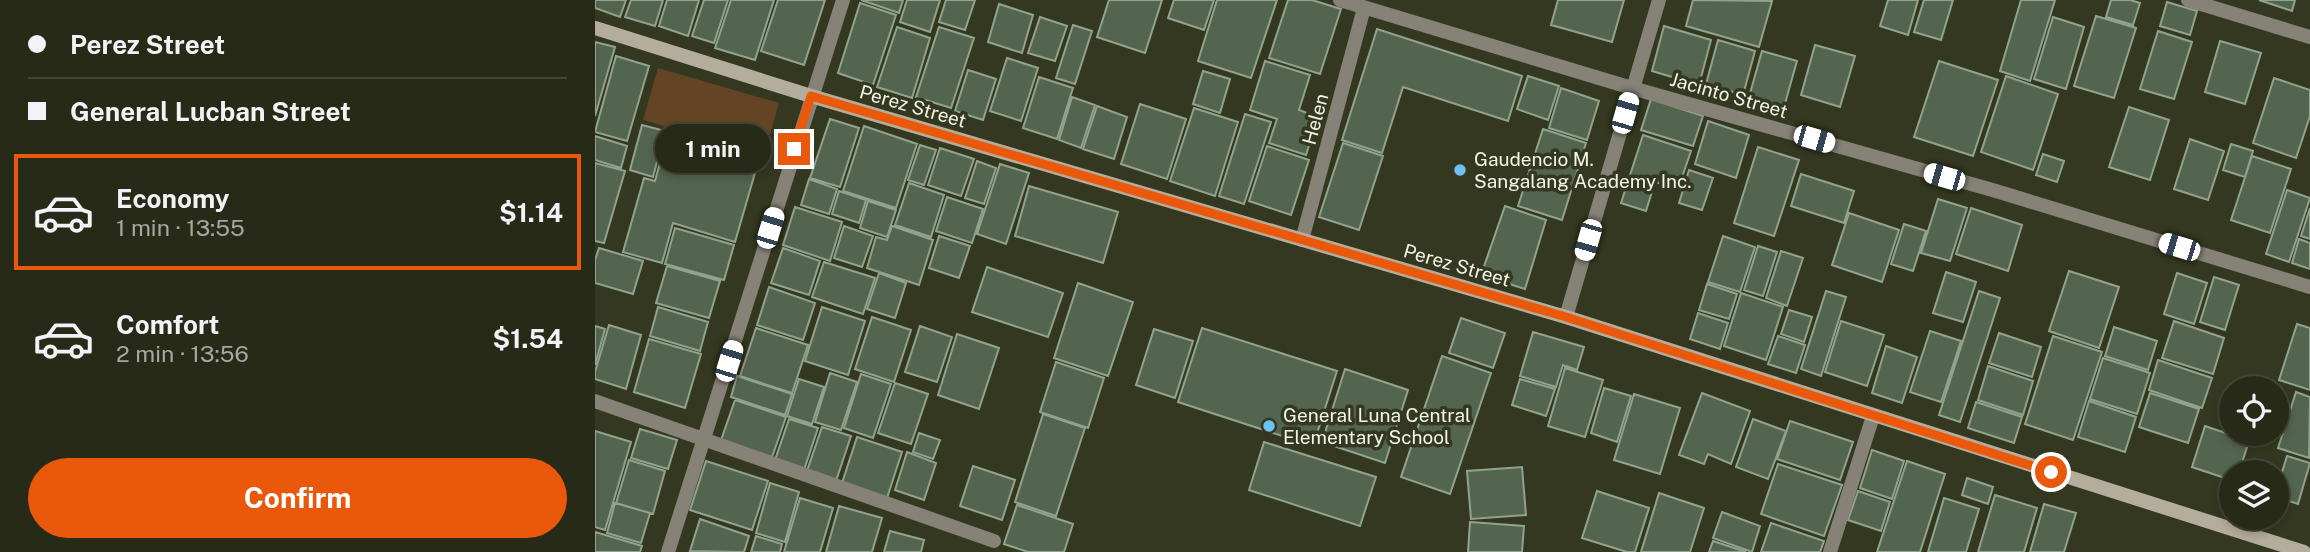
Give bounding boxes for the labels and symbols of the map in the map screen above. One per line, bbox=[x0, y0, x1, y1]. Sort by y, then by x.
street label: Jacinto Street bbox=[1668, 68, 1790, 122]
street label: Perez Street bbox=[857, 80, 969, 132]
car bbox=[1610, 90, 1641, 136]
street label: Helen bbox=[1298, 91, 1332, 147]
car bbox=[1791, 123, 1838, 155]
callout: 1 min bbox=[654, 124, 769, 174]
route end bbox=[778, 133, 810, 165]
place label: Gaudencio M. Sangalang Academy Inc. bbox=[1474, 148, 1692, 192]
car bbox=[1921, 161, 1968, 193]
marker: Gaudencio M. Sangalang Academy Inc. bbox=[1452, 162, 1468, 178]
car bbox=[754, 205, 787, 251]
car bbox=[1573, 217, 1604, 263]
car bbox=[2156, 231, 2203, 263]
street label: Perez Street bbox=[1401, 239, 1513, 291]
car bbox=[713, 338, 746, 384]
place label: General Luna Central Elementary School bbox=[1283, 404, 1471, 448]
marker: General Luna Central Elementary School bbox=[1261, 418, 1277, 434]
route start bbox=[2035, 456, 2067, 488]

